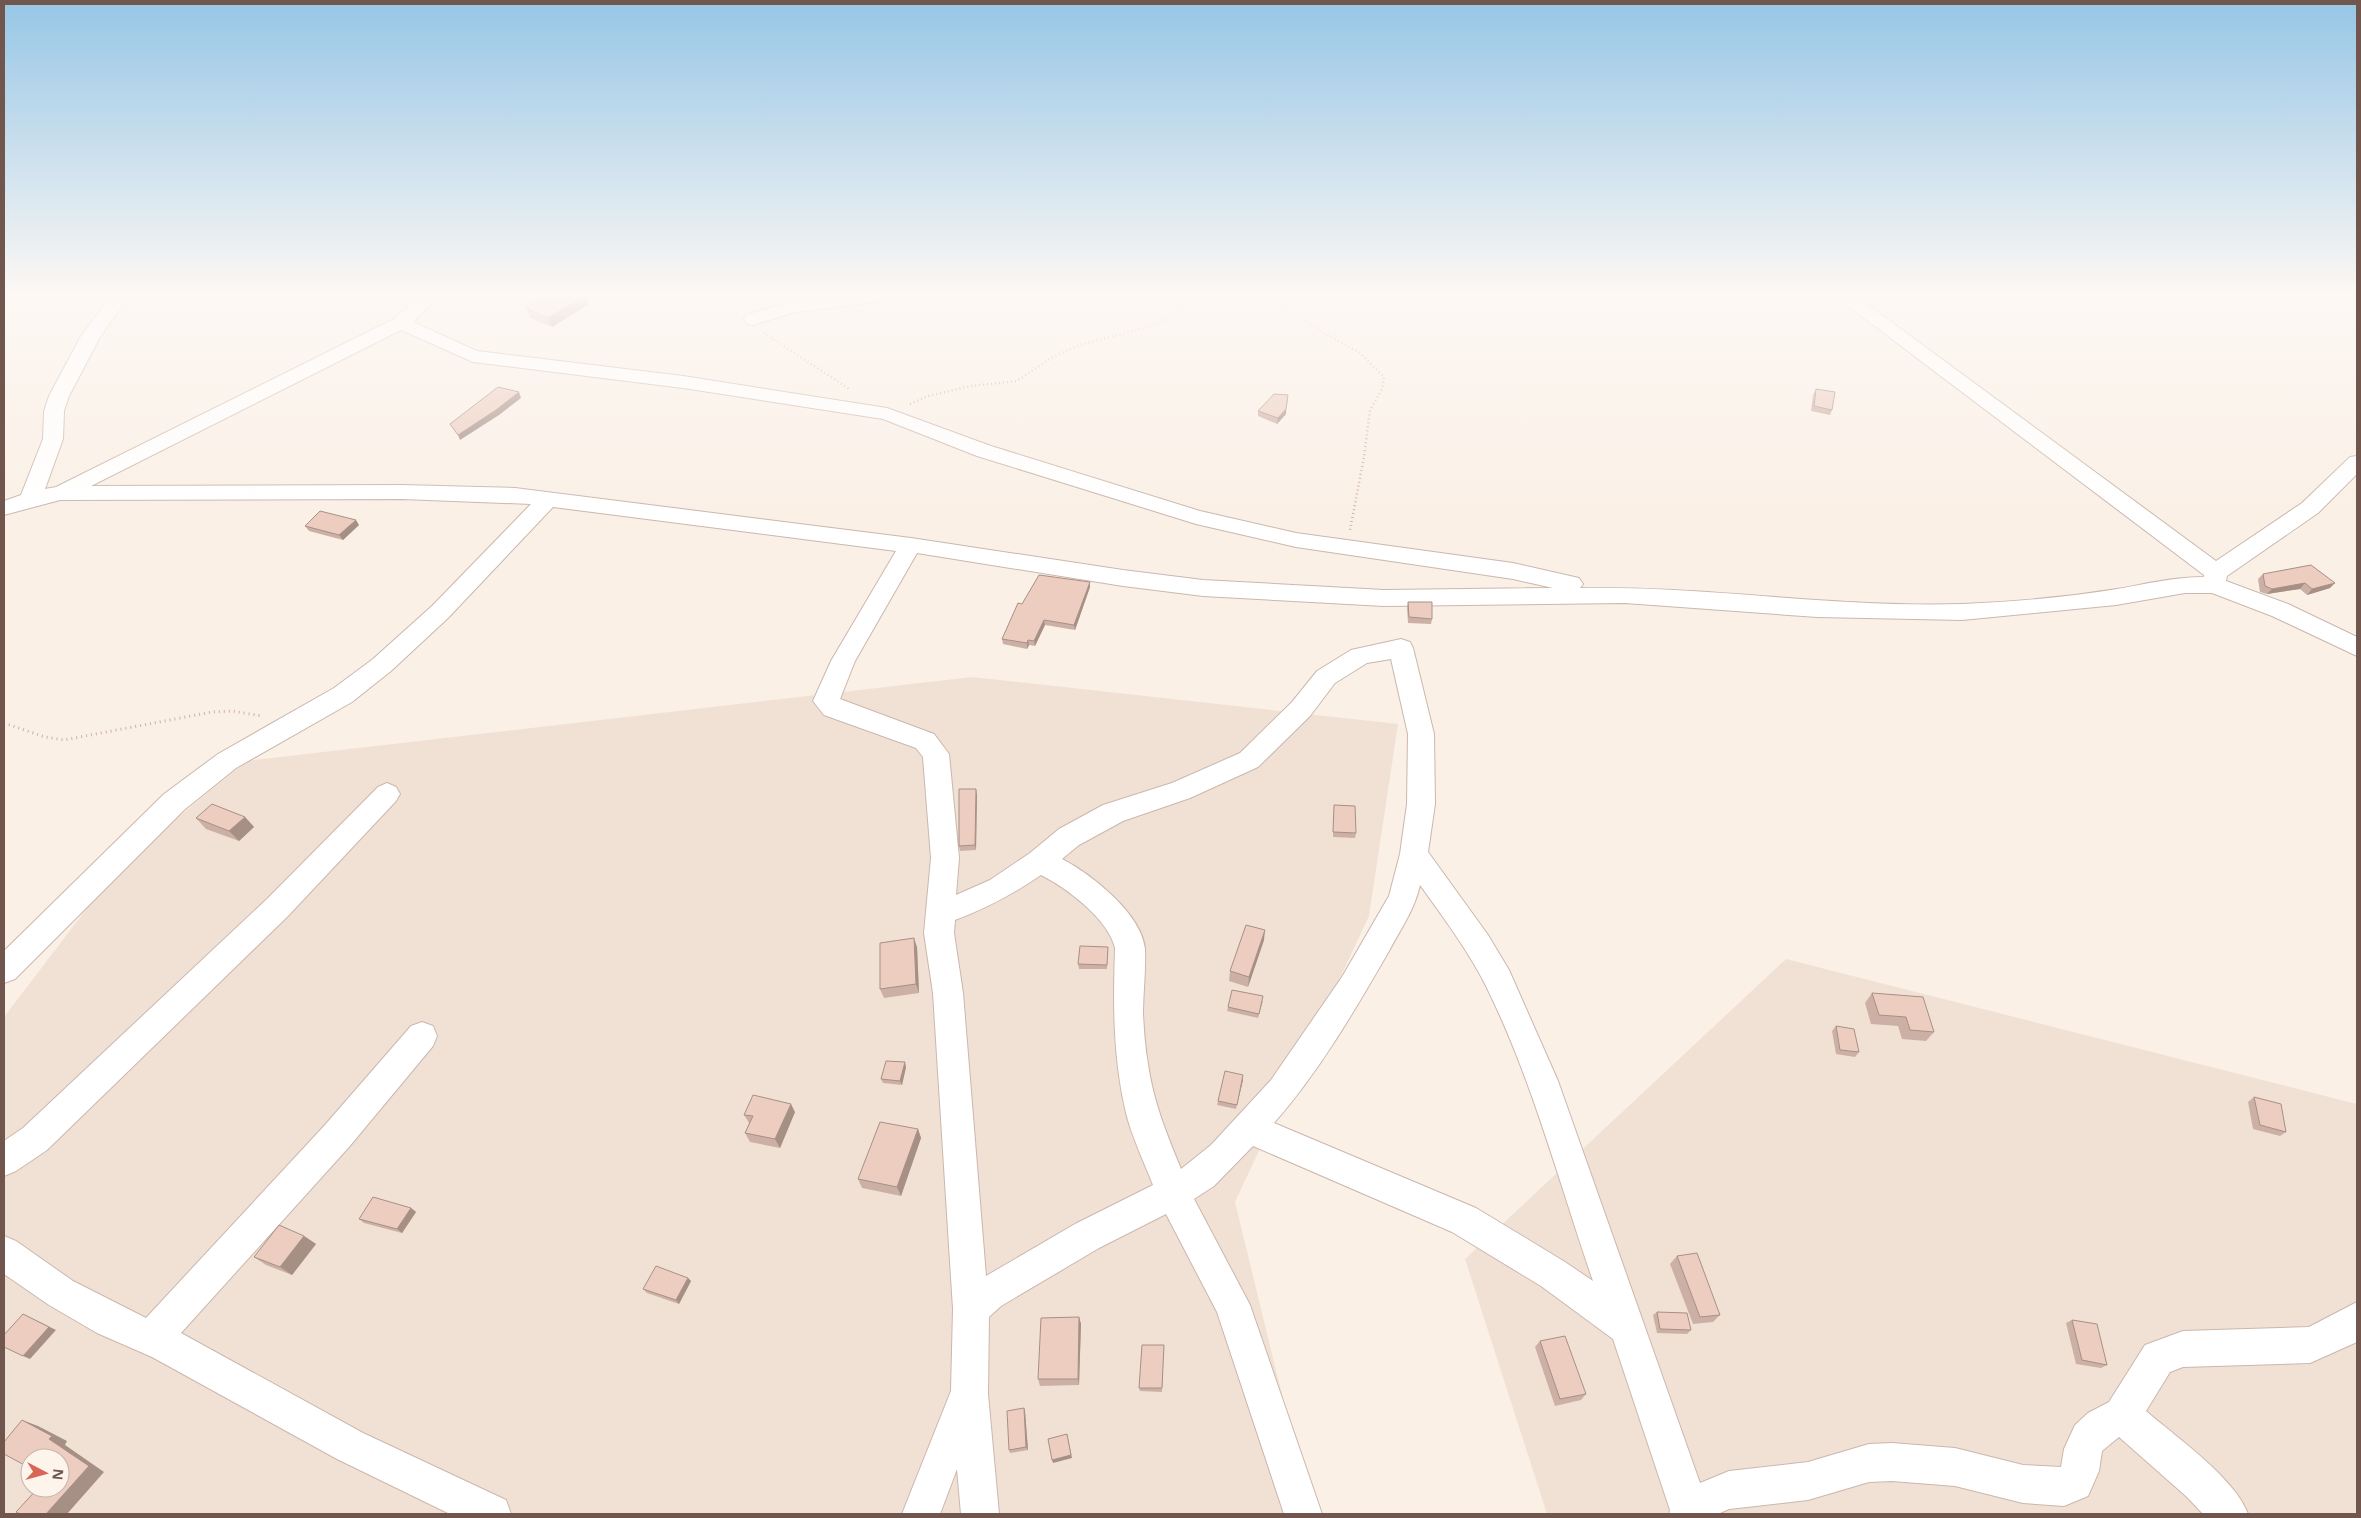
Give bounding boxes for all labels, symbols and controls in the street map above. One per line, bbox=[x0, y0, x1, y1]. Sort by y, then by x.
north arrow bbox=[20, 1448, 70, 1498]
text: N bbox=[48, 1468, 68, 1481]

